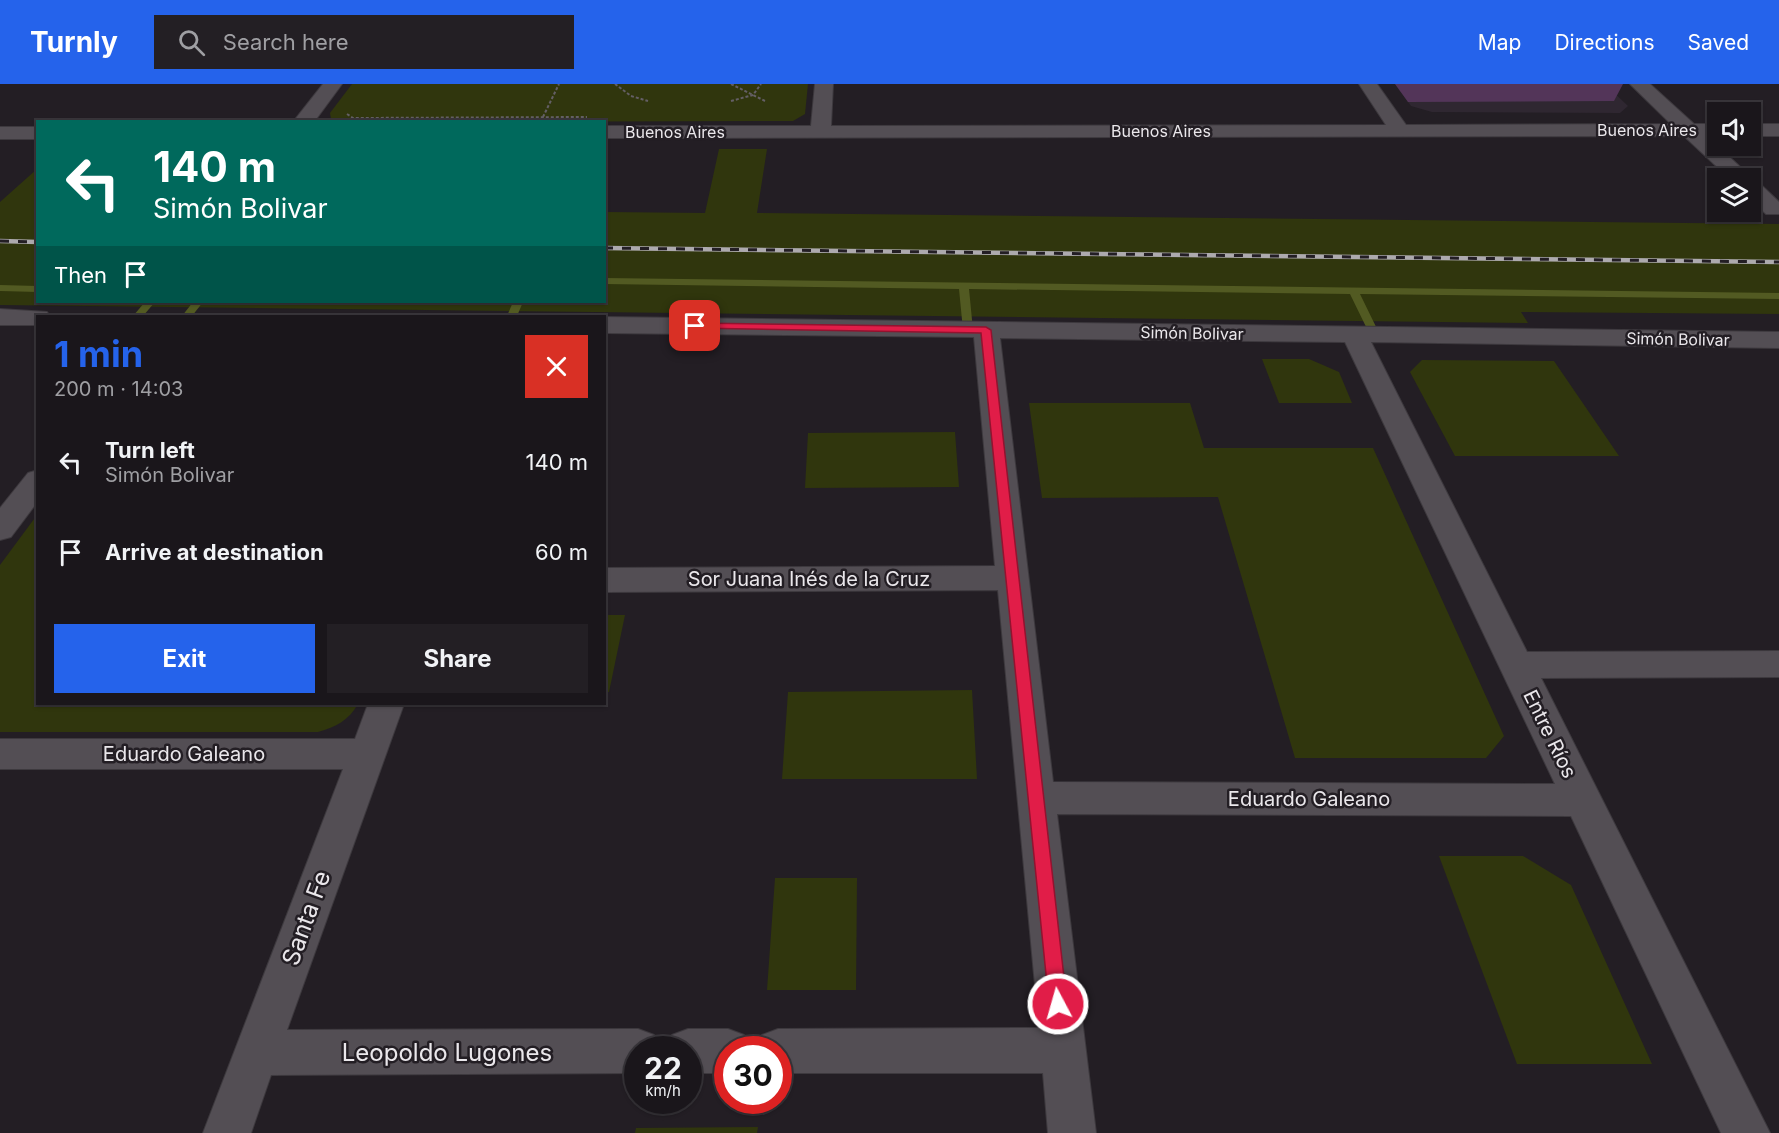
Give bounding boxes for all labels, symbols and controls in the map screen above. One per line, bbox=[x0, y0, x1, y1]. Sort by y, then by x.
search box bbox=[154, 15, 574, 69]
text: Turnly bbox=[30, 25, 118, 59]
icon: search bbox=[175, 26, 208, 59]
text: Search here bbox=[223, 29, 349, 55]
text: Map bbox=[1478, 30, 1521, 55]
text: Directions bbox=[1554, 30, 1655, 55]
text: Saved bbox=[1688, 30, 1749, 55]
map controls bbox=[1707, 102, 1761, 222]
button: sound bbox=[1707, 102, 1761, 156]
street label: Buenos Aires bbox=[1597, 120, 1697, 140]
street label: Buenos Aires bbox=[1111, 121, 1211, 141]
street label: Buenos Aires bbox=[625, 122, 725, 142]
text: 140 m bbox=[153, 141, 276, 192]
icon: left bbox=[54, 144, 132, 222]
button: layers bbox=[1707, 168, 1761, 222]
text: Simón Bolivar bbox=[153, 192, 328, 225]
icon: arrive bbox=[119, 258, 152, 291]
text: Then bbox=[54, 262, 107, 288]
pin bbox=[669, 300, 720, 351]
icon: arrive bbox=[678, 309, 711, 342]
street label: Simón Bolivar bbox=[1140, 322, 1244, 344]
street label: Simón Bolivar bbox=[1626, 328, 1730, 350]
text: 1 min bbox=[54, 332, 143, 376]
button: close bbox=[525, 335, 588, 398]
text: 200 m · 14:03 bbox=[54, 377, 183, 401]
text: Turn left bbox=[105, 437, 195, 463]
icon: left bbox=[54, 446, 87, 479]
text: 140 m bbox=[526, 449, 588, 475]
text: Simón Bolivar bbox=[105, 463, 234, 487]
icon: arrive bbox=[54, 536, 87, 569]
text: Arrive at destination bbox=[105, 539, 324, 565]
text: 60 m bbox=[535, 539, 588, 565]
street label: Sor Juana Inés de la Cruz bbox=[688, 567, 930, 591]
button: Exit bbox=[54, 624, 315, 693]
button: Share bbox=[327, 624, 588, 693]
street label: Entre Ríos bbox=[1518, 686, 1582, 782]
street label: Eduardo Galeano bbox=[103, 742, 265, 766]
street label: Eduardo Galeano bbox=[1228, 787, 1390, 811]
street label: Santa Fe bbox=[276, 867, 336, 969]
position arrow bbox=[1026, 972, 1090, 1036]
speed limit sign: 30 bbox=[714, 1036, 792, 1114]
street label: Leopoldo Lugones bbox=[342, 1038, 552, 1067]
text: 22 bbox=[644, 1050, 682, 1086]
text: km/h bbox=[645, 1081, 681, 1100]

